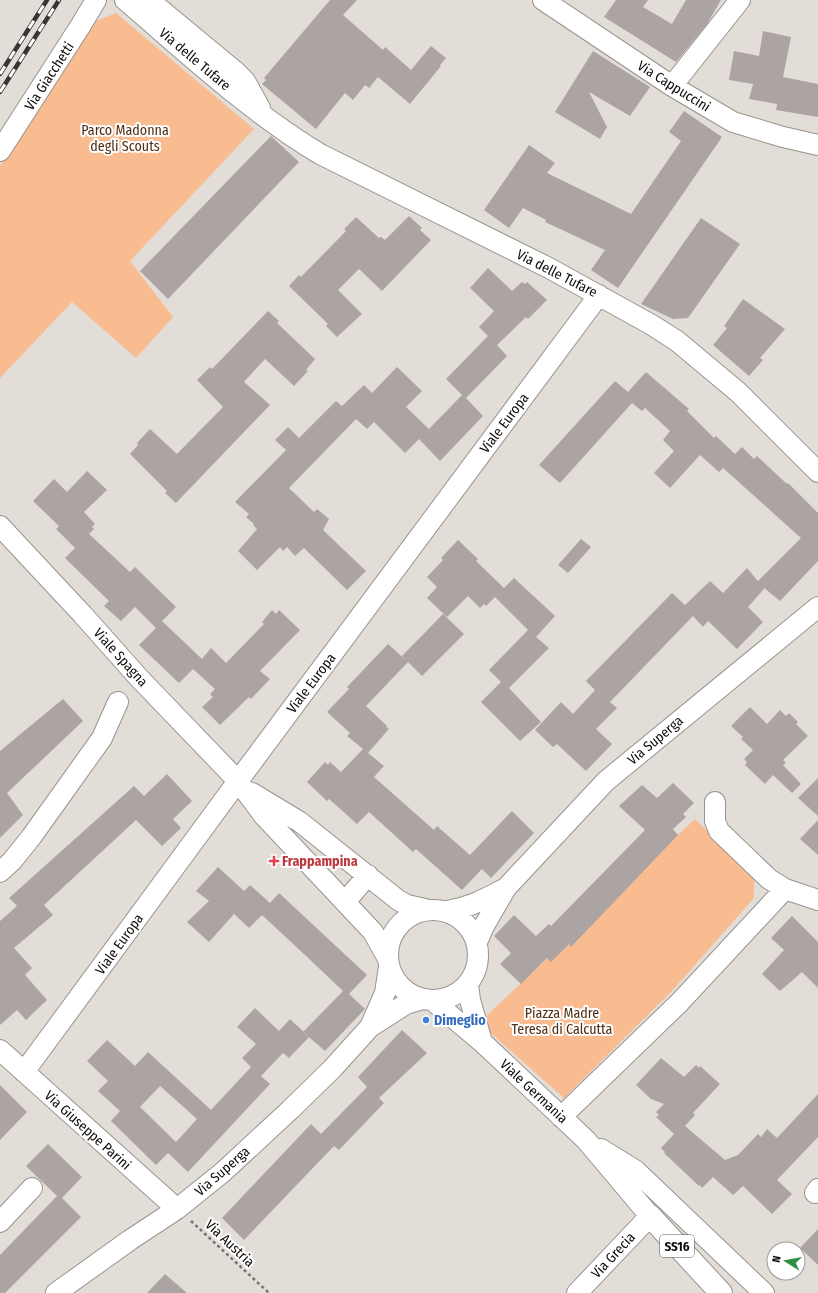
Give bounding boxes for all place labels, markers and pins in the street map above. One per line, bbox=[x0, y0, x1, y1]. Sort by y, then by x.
place label: Frappampina bbox=[282, 853, 358, 870]
marker: Frappampina bbox=[269, 856, 279, 866]
place label: Dimeglio bbox=[434, 1012, 486, 1029]
marker: Dimeglio bbox=[421, 1015, 431, 1025]

